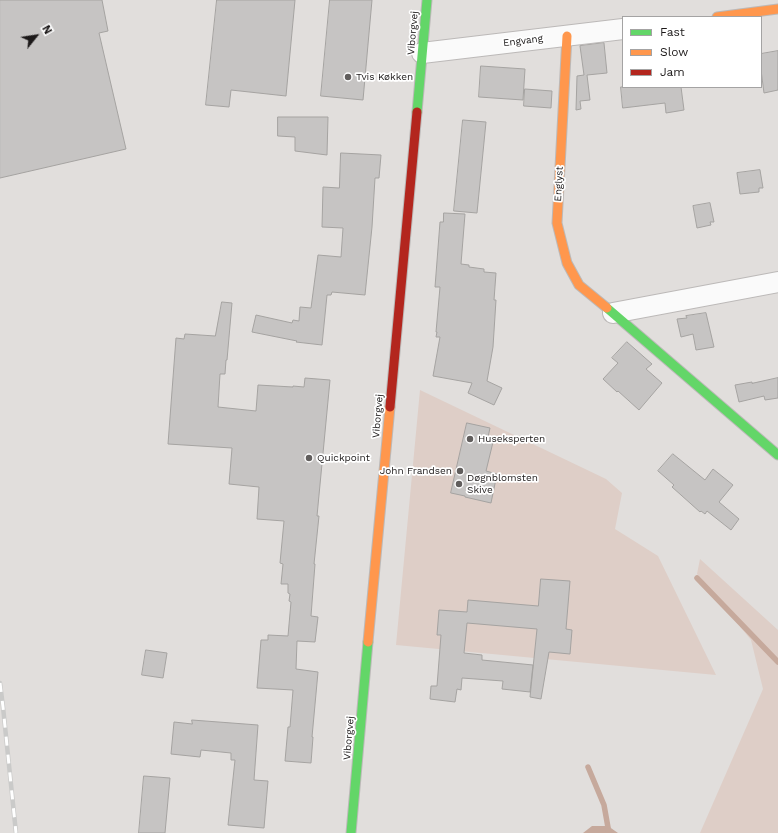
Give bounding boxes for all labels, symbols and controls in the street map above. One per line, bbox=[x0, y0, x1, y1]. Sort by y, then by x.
street label: Viborgvej bbox=[405, 10, 421, 56]
north arrow bbox=[16, 16, 56, 56]
legend bbox=[622, 16, 762, 88]
text: N bbox=[39, 23, 54, 37]
text: Fast bbox=[660, 25, 685, 39]
street label: Engvang bbox=[502, 33, 544, 49]
text: Slow bbox=[660, 45, 688, 59]
text: Jam bbox=[660, 65, 685, 79]
place label: Tvis Køkken bbox=[356, 71, 413, 83]
marker: Tvis Køkken bbox=[343, 72, 353, 82]
street label: Englyst bbox=[552, 166, 566, 202]
street label: Viborgvej bbox=[370, 393, 386, 439]
place label: Huseksperten bbox=[478, 433, 545, 445]
marker: Huseksperten bbox=[465, 434, 475, 444]
place label: Quickpoint bbox=[317, 452, 370, 464]
marker: Quickpoint bbox=[304, 453, 314, 463]
place label: John Frandsen bbox=[380, 465, 452, 477]
marker: John Frandsen bbox=[455, 466, 465, 476]
place label: Døgnblomsten Skive bbox=[467, 472, 538, 496]
marker: Døgnblomsten Skive bbox=[454, 479, 464, 489]
street label: Viborgvej bbox=[341, 715, 357, 761]

